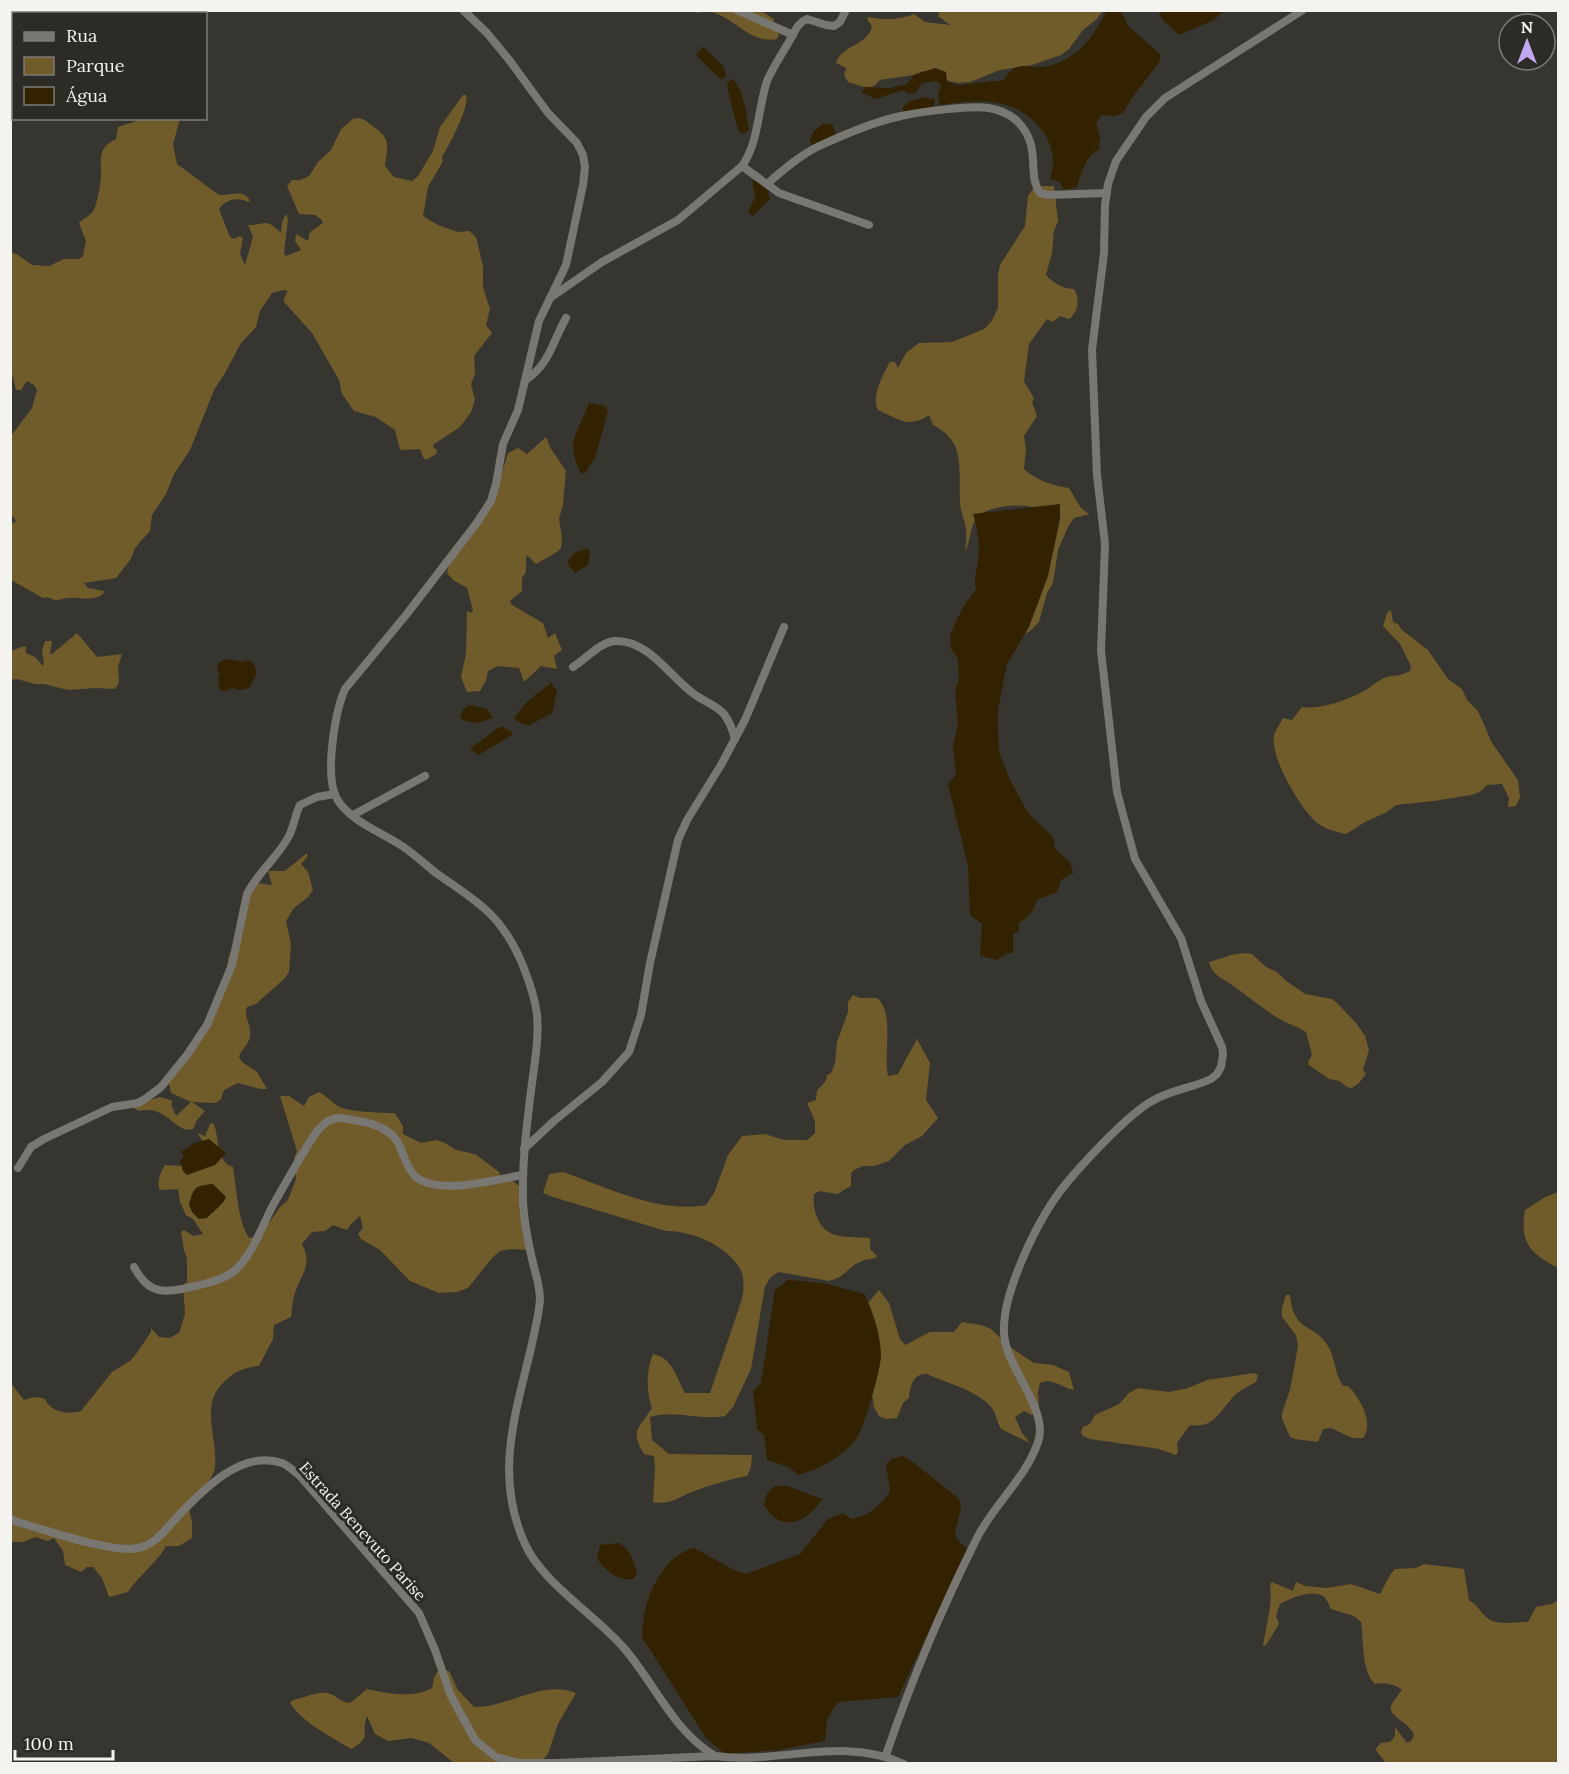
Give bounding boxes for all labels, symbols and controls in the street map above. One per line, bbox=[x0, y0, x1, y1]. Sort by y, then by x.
legend bbox=[12, 12, 207, 120]
north arrow bbox=[1497, 12, 1557, 72]
text: N bbox=[1521, 17, 1533, 37]
text: Rua bbox=[66, 24, 97, 47]
text: Parque bbox=[66, 54, 125, 77]
text: Água bbox=[65, 84, 107, 107]
street label: Estrada Benevuto Parise bbox=[295, 1457, 431, 1605]
scale bar bbox=[15, 1723, 112, 1761]
text: 100 m bbox=[24, 1732, 74, 1755]

